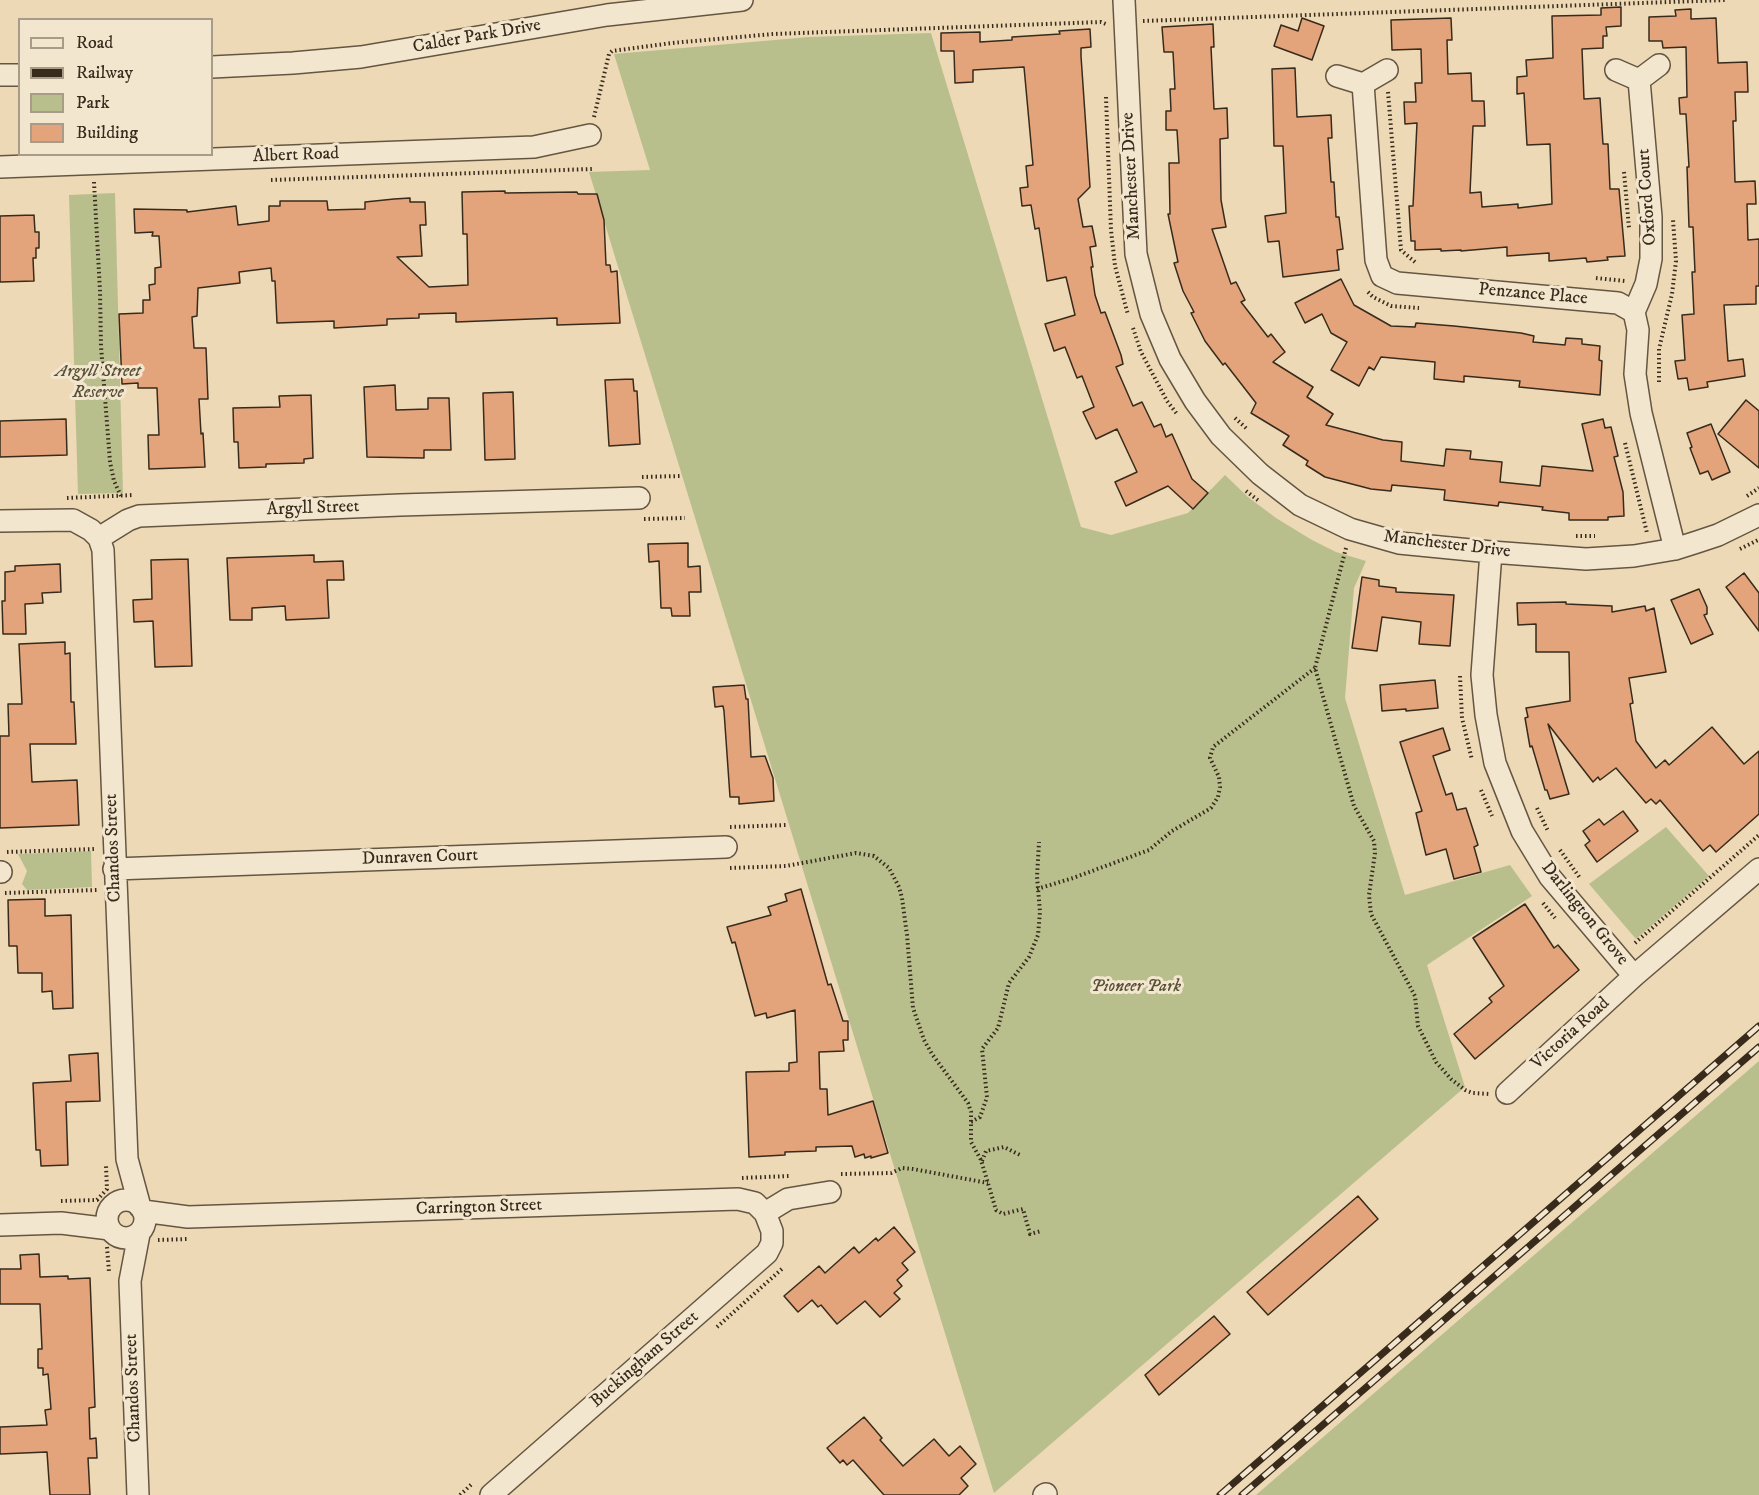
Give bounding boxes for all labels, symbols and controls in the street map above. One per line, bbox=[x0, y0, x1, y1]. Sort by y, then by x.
street label: Calder Park Drive bbox=[411, 15, 543, 59]
legend bbox=[18, 18, 213, 156]
text: Road bbox=[76, 32, 113, 54]
text: Railway bbox=[76, 62, 133, 84]
text: Park bbox=[76, 92, 110, 114]
street label: Manchester Drive bbox=[1118, 112, 1146, 240]
text: Building bbox=[76, 122, 138, 144]
street label: Albert Road bbox=[252, 144, 340, 168]
street label: Oxford Court bbox=[1634, 148, 1662, 246]
street label: Penzance Place bbox=[1477, 279, 1589, 311]
park label: Argyll Street Reserve bbox=[55, 361, 141, 404]
street label: Argyll Street bbox=[266, 497, 360, 521]
street label: Manchester Drive bbox=[1382, 526, 1512, 564]
street label: Chandos Street bbox=[101, 793, 127, 903]
street label: Dunraven Court bbox=[362, 845, 478, 871]
street label: Darlington Grove bbox=[1536, 858, 1632, 970]
park label: Pioneer Park bbox=[1091, 976, 1181, 998]
street label: Victoria Road bbox=[1527, 993, 1615, 1075]
street label: Carrington Street bbox=[416, 1195, 542, 1221]
street label: Buckingham Street bbox=[586, 1307, 704, 1413]
street label: Chandos Street bbox=[121, 1333, 147, 1443]

